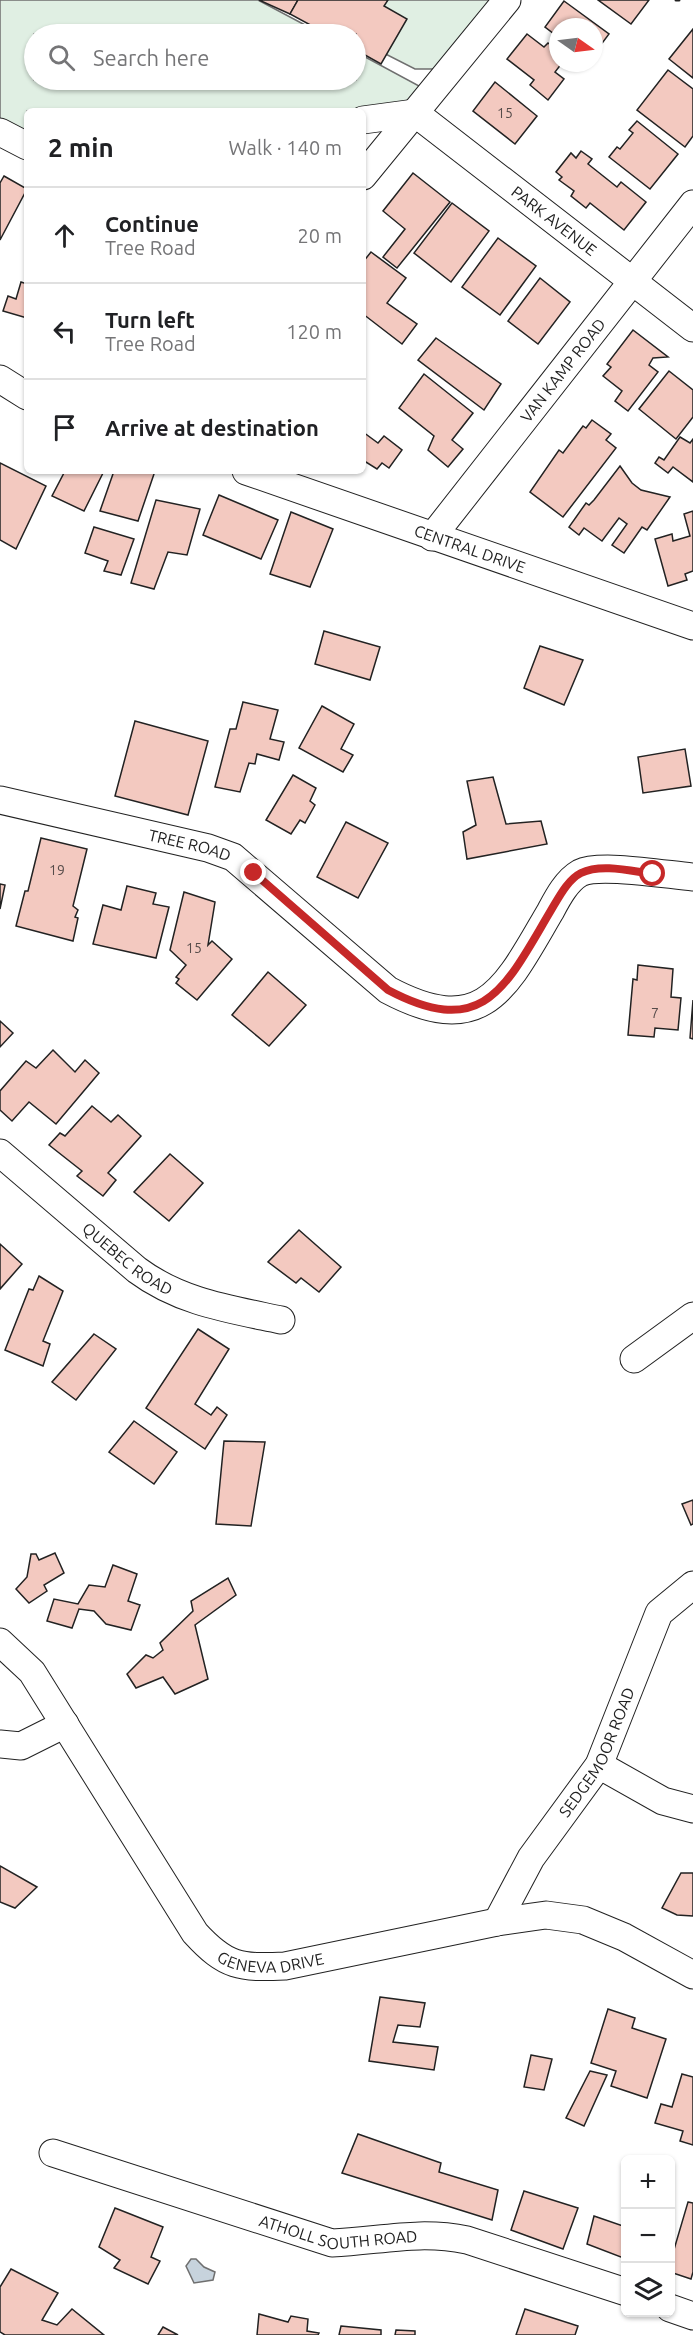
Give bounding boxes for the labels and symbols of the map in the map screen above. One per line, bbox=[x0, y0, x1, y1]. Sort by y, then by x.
north arrow bbox=[549, 18, 603, 72]
house number: 15 bbox=[497, 105, 513, 121]
street label: PARK AVENUE bbox=[508, 182, 600, 259]
street label: VAN KAMP ROAD bbox=[517, 315, 609, 426]
street label: CENTRAL DRIVE bbox=[412, 521, 528, 576]
street label: TREE ROAD bbox=[147, 826, 233, 865]
route end bbox=[240, 859, 266, 885]
route start bbox=[639, 860, 665, 886]
house number: 19 bbox=[49, 862, 65, 878]
house number: 15 bbox=[186, 940, 202, 956]
house number: 7 bbox=[651, 1005, 659, 1021]
street label: QUEBEC ROAD bbox=[79, 1219, 176, 1299]
street label: SEDGEMOOR ROAD bbox=[555, 1685, 638, 1820]
street label: GENEVA DRIVE bbox=[214, 1947, 326, 1976]
street label: ATHOLL SOUTH ROAD bbox=[257, 2211, 418, 2252]

